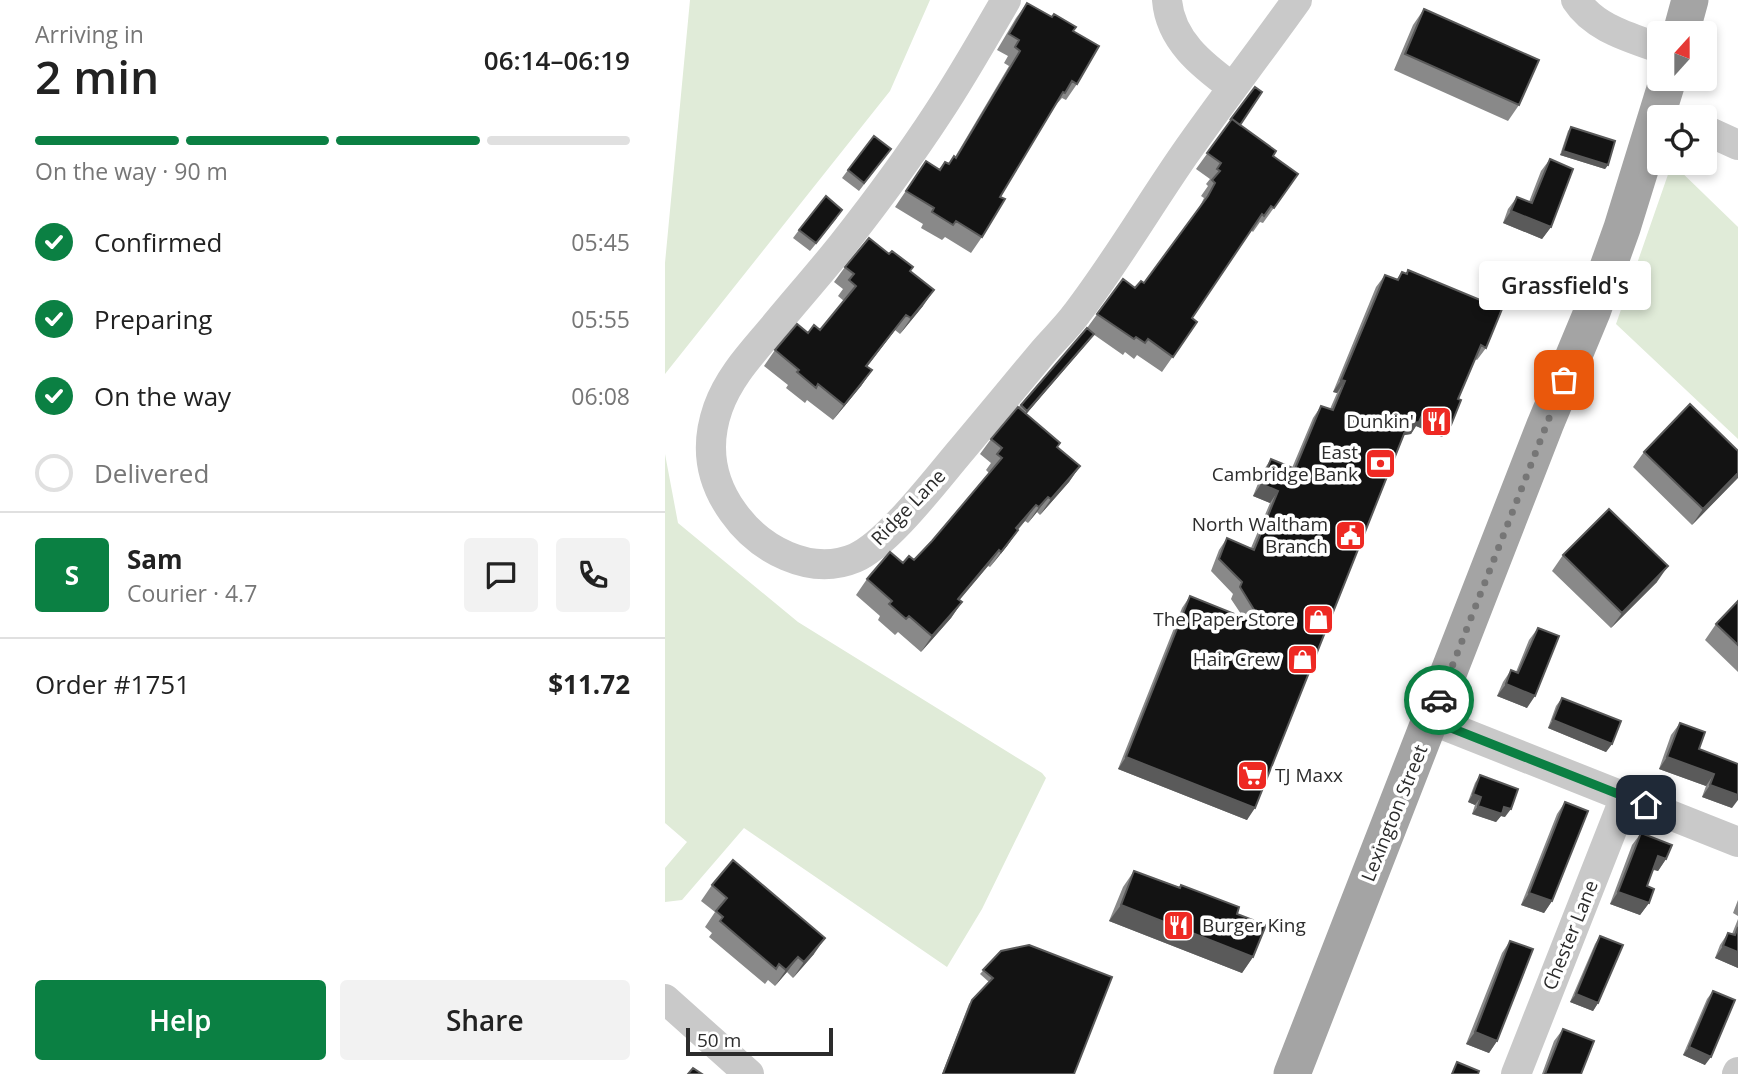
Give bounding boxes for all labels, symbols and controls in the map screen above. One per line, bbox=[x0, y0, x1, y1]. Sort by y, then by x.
text: Arriving in bbox=[35, 18, 144, 50]
north arrow bbox=[1647, 21, 1717, 91]
map controls bbox=[1647, 21, 1717, 175]
text: 06:14–06:19 bbox=[484, 42, 630, 78]
text: 2 min bbox=[35, 45, 159, 107]
button: locate bbox=[1647, 105, 1717, 175]
text: On the way · 90 m bbox=[35, 155, 228, 187]
icon: check bbox=[35, 223, 73, 261]
text: Confirmed bbox=[94, 224, 222, 260]
text: 05:45 bbox=[571, 226, 630, 258]
callout: Grassfield's bbox=[1478, 261, 1650, 310]
text: Grassfield's bbox=[1501, 269, 1629, 301]
icon: check bbox=[35, 300, 73, 338]
text: Preparing bbox=[94, 301, 212, 337]
text: 05:55 bbox=[571, 303, 630, 335]
pin bbox=[1534, 350, 1594, 410]
icon: bag bbox=[1545, 361, 1583, 399]
icon: check bbox=[35, 377, 73, 415]
text: On the way bbox=[94, 378, 231, 414]
text: 06:08 bbox=[571, 380, 630, 412]
restaurant icon: Dunkin' bbox=[1420, 404, 1454, 438]
place label: Dunkin' bbox=[1346, 408, 1414, 434]
place label: East Cambridge Bank bbox=[1212, 439, 1358, 487]
bank icon: East Cambridge Bank bbox=[1364, 446, 1398, 480]
text: Delivered bbox=[94, 455, 209, 491]
street label: Ridge Lane bbox=[865, 463, 951, 551]
place label: North Waltham Branch bbox=[1192, 511, 1328, 559]
public building icon: North Waltham Branch bbox=[1334, 518, 1368, 552]
button: chat bbox=[464, 538, 538, 612]
button: phone bbox=[556, 538, 630, 612]
text: Sam bbox=[127, 541, 183, 577]
text: S bbox=[65, 557, 79, 593]
text: Courier · 4.7 bbox=[127, 577, 257, 609]
shop icon: The Paper Store bbox=[1301, 602, 1335, 636]
place label: The Paper Store bbox=[1153, 606, 1295, 632]
shop icon: Hair Crew bbox=[1286, 642, 1320, 676]
place label: Hair Crew bbox=[1193, 646, 1280, 672]
courier bbox=[1404, 665, 1474, 735]
text: Order #1751 bbox=[35, 666, 190, 702]
text: $11.72 bbox=[548, 666, 630, 702]
icon: car bbox=[1420, 681, 1458, 719]
street label: Lexington Street bbox=[1355, 741, 1433, 885]
supermarket icon: TJ Maxx bbox=[1235, 758, 1269, 792]
place label: TJ Maxx bbox=[1275, 762, 1343, 788]
pin bbox=[1616, 775, 1676, 835]
icon: home bbox=[1627, 786, 1665, 824]
street label: Chester Lane bbox=[1536, 876, 1604, 994]
restaurant icon: Burger King bbox=[1162, 908, 1196, 942]
place label: Burger King bbox=[1202, 912, 1306, 938]
button: Help bbox=[35, 980, 326, 1060]
button: Share bbox=[340, 980, 630, 1060]
scale bar bbox=[686, 1025, 833, 1057]
text: 50 m bbox=[697, 1027, 741, 1053]

